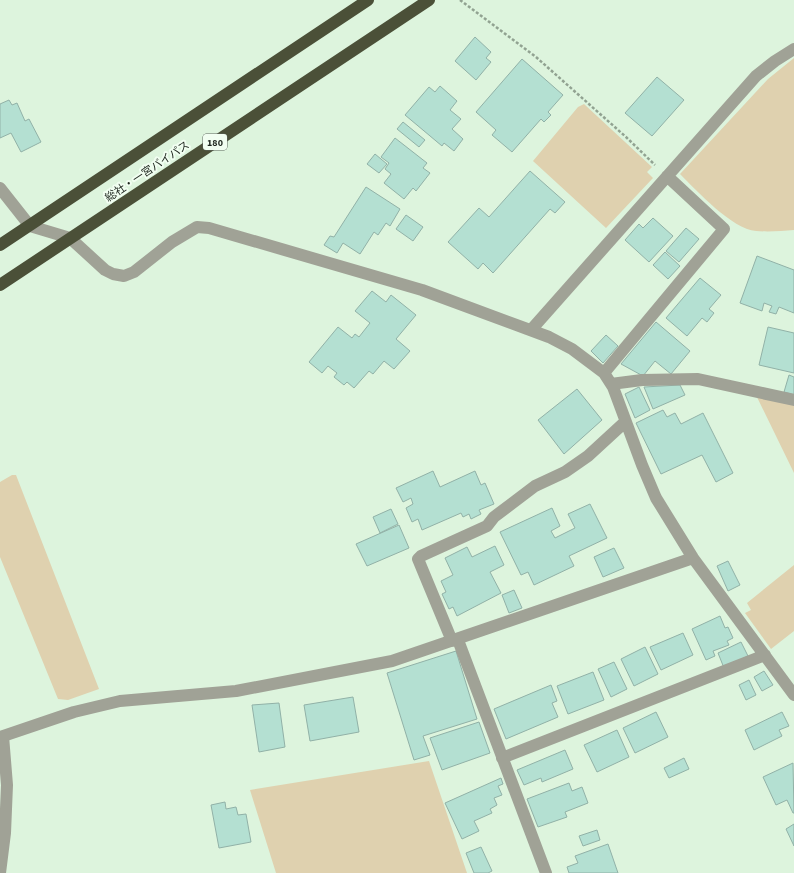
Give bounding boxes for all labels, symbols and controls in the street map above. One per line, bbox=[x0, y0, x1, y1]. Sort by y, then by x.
road number: 180 bbox=[203, 134, 227, 150]
street label: 総社・一宮バイパス bbox=[102, 138, 192, 205]

